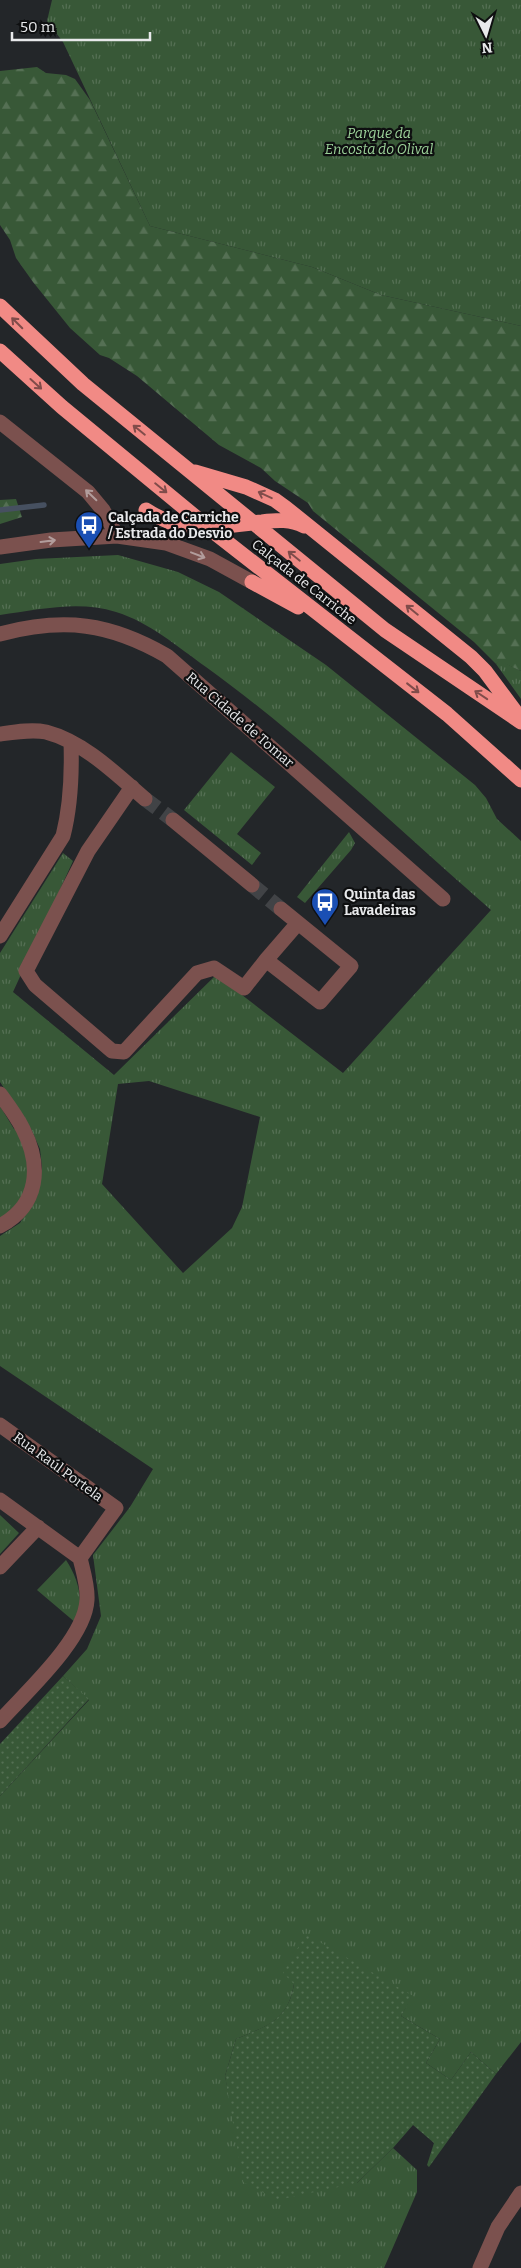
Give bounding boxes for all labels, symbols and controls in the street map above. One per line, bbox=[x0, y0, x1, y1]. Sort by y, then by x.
scale bar bbox=[12, 10, 150, 42]
north arrow bbox=[461, 10, 511, 60]
text: 50 m bbox=[20, 18, 56, 36]
text: N bbox=[481, 39, 493, 56]
park label: Parque da Encosta do Olival bbox=[325, 125, 433, 158]
one-way arrow bbox=[11, 317, 23, 329]
one-way arrow bbox=[29, 378, 42, 390]
one-way arrow bbox=[133, 424, 146, 435]
one-way arrow bbox=[154, 483, 167, 494]
one-way arrow bbox=[85, 489, 97, 501]
one-way arrow bbox=[258, 490, 273, 499]
place label: Calçada de Carriche / Estrada do Desvio bbox=[107, 509, 239, 542]
bus stop icon: Calçada de Carriche / Estrada do Desvio bbox=[74, 510, 104, 549]
one-way arrow bbox=[40, 536, 56, 546]
street label: Calçada de Carriche bbox=[248, 536, 360, 628]
one-way arrow bbox=[190, 551, 205, 560]
one-way arrow bbox=[288, 551, 301, 562]
one-way arrow bbox=[406, 605, 419, 616]
street label: Rua Cidade de Tomar bbox=[183, 669, 297, 771]
one-way arrow bbox=[406, 682, 419, 693]
one-way arrow bbox=[474, 689, 488, 699]
place label: Quinta das Lavadeiras bbox=[344, 886, 416, 919]
bus stop icon: Quinta das Lavadeiras bbox=[310, 887, 340, 926]
street label: Rua Raúl Portela bbox=[10, 1429, 106, 1505]

